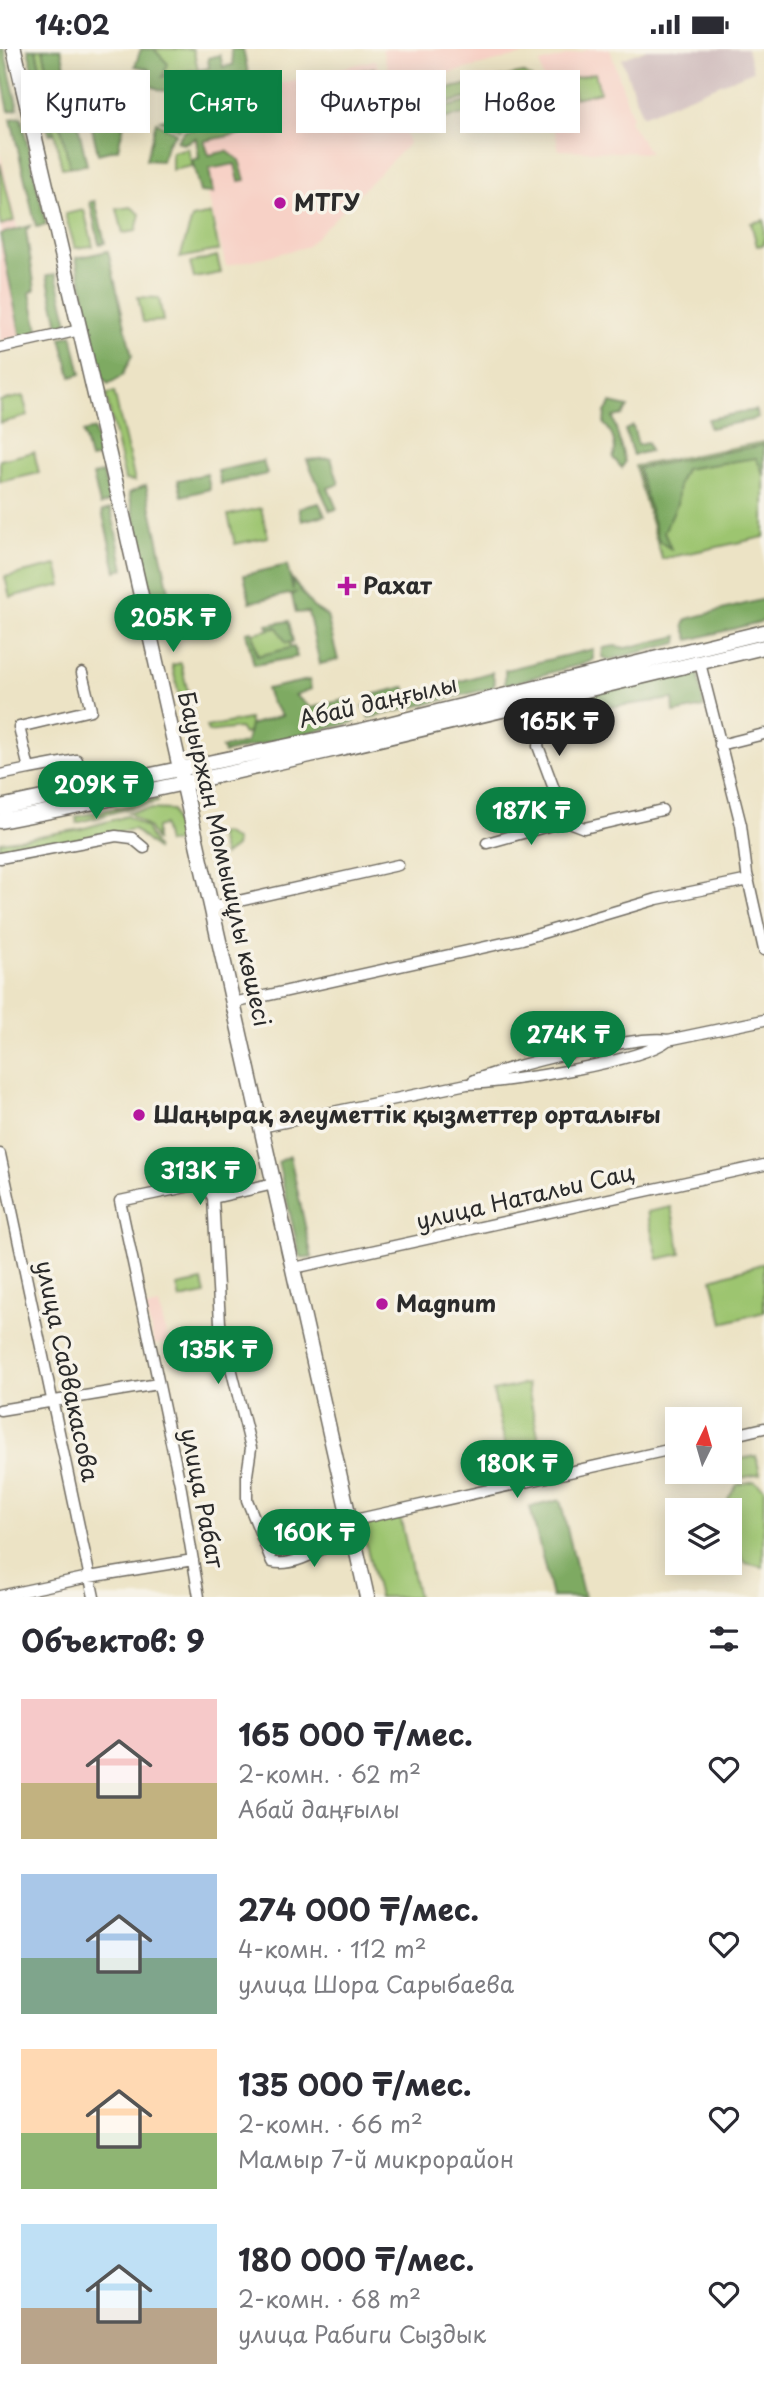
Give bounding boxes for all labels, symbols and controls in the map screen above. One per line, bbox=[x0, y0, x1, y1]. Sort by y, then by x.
text: 14:02 bbox=[35, 5, 110, 44]
chip: Купить bbox=[21, 70, 150, 133]
chip: Снять bbox=[164, 70, 282, 133]
chip: Фильтры bbox=[296, 70, 446, 133]
chip: Новое bbox=[460, 70, 580, 133]
place label: МТГУ bbox=[294, 184, 360, 219]
marker: МТГУ bbox=[272, 195, 288, 211]
place label: Рахат bbox=[363, 567, 432, 602]
marker: Рахат bbox=[337, 576, 357, 596]
pin: 205K ₸ bbox=[116, 595, 230, 654]
text: 205K ₸ bbox=[130, 599, 216, 634]
street label: Абай даңғылы bbox=[295, 665, 460, 736]
street label: Бауыржан Момышұлы көшесі bbox=[170, 688, 281, 1030]
pin: 165K ₸ bbox=[502, 699, 616, 758]
text: 165K ₸ bbox=[520, 703, 598, 738]
pin: 209K ₸ bbox=[39, 761, 153, 821]
text: 209K ₸ bbox=[54, 766, 138, 801]
pin: 187K ₸ bbox=[474, 787, 588, 847]
text: 187K ₸ bbox=[492, 792, 570, 827]
pin: 274K ₸ bbox=[511, 1011, 625, 1071]
text: 274K ₸ bbox=[526, 1016, 610, 1051]
place label: Шаңырақ әлеуметтік қызметтер орталығы bbox=[153, 1096, 661, 1131]
marker: Шаңырақ әлеуметтік қызметтер орталығы bbox=[131, 1107, 147, 1123]
pin: 313K ₸ bbox=[143, 1147, 257, 1207]
text: 313K ₸ bbox=[160, 1152, 240, 1187]
street label: улица Натальи Сац bbox=[412, 1153, 638, 1238]
street label: улица Садвакасова bbox=[28, 1257, 109, 1485]
place label: Magnum bbox=[396, 1285, 496, 1320]
marker: Magnum bbox=[374, 1296, 390, 1312]
pin: 135K ₸ bbox=[161, 1327, 275, 1386]
text: 135K ₸ bbox=[179, 1331, 257, 1366]
north arrow bbox=[665, 1407, 742, 1484]
map controls bbox=[665, 1407, 742, 1575]
street label: улица Рабат bbox=[173, 1425, 234, 1572]
pin: 180K ₸ bbox=[460, 1441, 574, 1500]
text: 180K ₸ bbox=[477, 1445, 557, 1480]
button: layers bbox=[665, 1498, 742, 1575]
pin: 160K ₸ bbox=[257, 1509, 371, 1569]
text: 160K ₸ bbox=[273, 1514, 355, 1549]
text: Объектов: 9 bbox=[21, 1617, 205, 1662]
icon: filters bbox=[705, 1620, 743, 1658]
text: 165 000 ₸/мес. bbox=[238, 1711, 473, 1756]
icon: home bbox=[77, 1727, 161, 1811]
icon: heart bbox=[705, 1750, 743, 1788]
text: 2-комн. · 62 m² bbox=[238, 1756, 421, 1791]
text: Абай даңғылы bbox=[238, 1791, 400, 1826]
text: 274 000 ₸/мес. bbox=[238, 1886, 479, 1931]
icon: home bbox=[77, 1902, 161, 1986]
icon: heart bbox=[705, 1925, 743, 1963]
text: 4-комн. · 112 m² bbox=[238, 1931, 427, 1966]
text: улица Шора Сарыбаева bbox=[238, 1966, 514, 2001]
text: 135 000 ₸/мес. bbox=[238, 2061, 472, 2106]
icon: home bbox=[77, 2077, 161, 2161]
icon: heart bbox=[705, 2100, 743, 2138]
text: 2-комн. · 66 m² bbox=[238, 2106, 423, 2141]
text: Мамыр 7-й микрорайон bbox=[238, 2141, 514, 2176]
text: 180 000 ₸/мес. bbox=[238, 2236, 474, 2281]
icon: home bbox=[77, 2252, 161, 2336]
icon: heart bbox=[705, 2275, 743, 2313]
text: 2-комн. · 68 m² bbox=[238, 2281, 421, 2316]
text: улица Рабиги Сыздык bbox=[238, 2316, 486, 2351]

